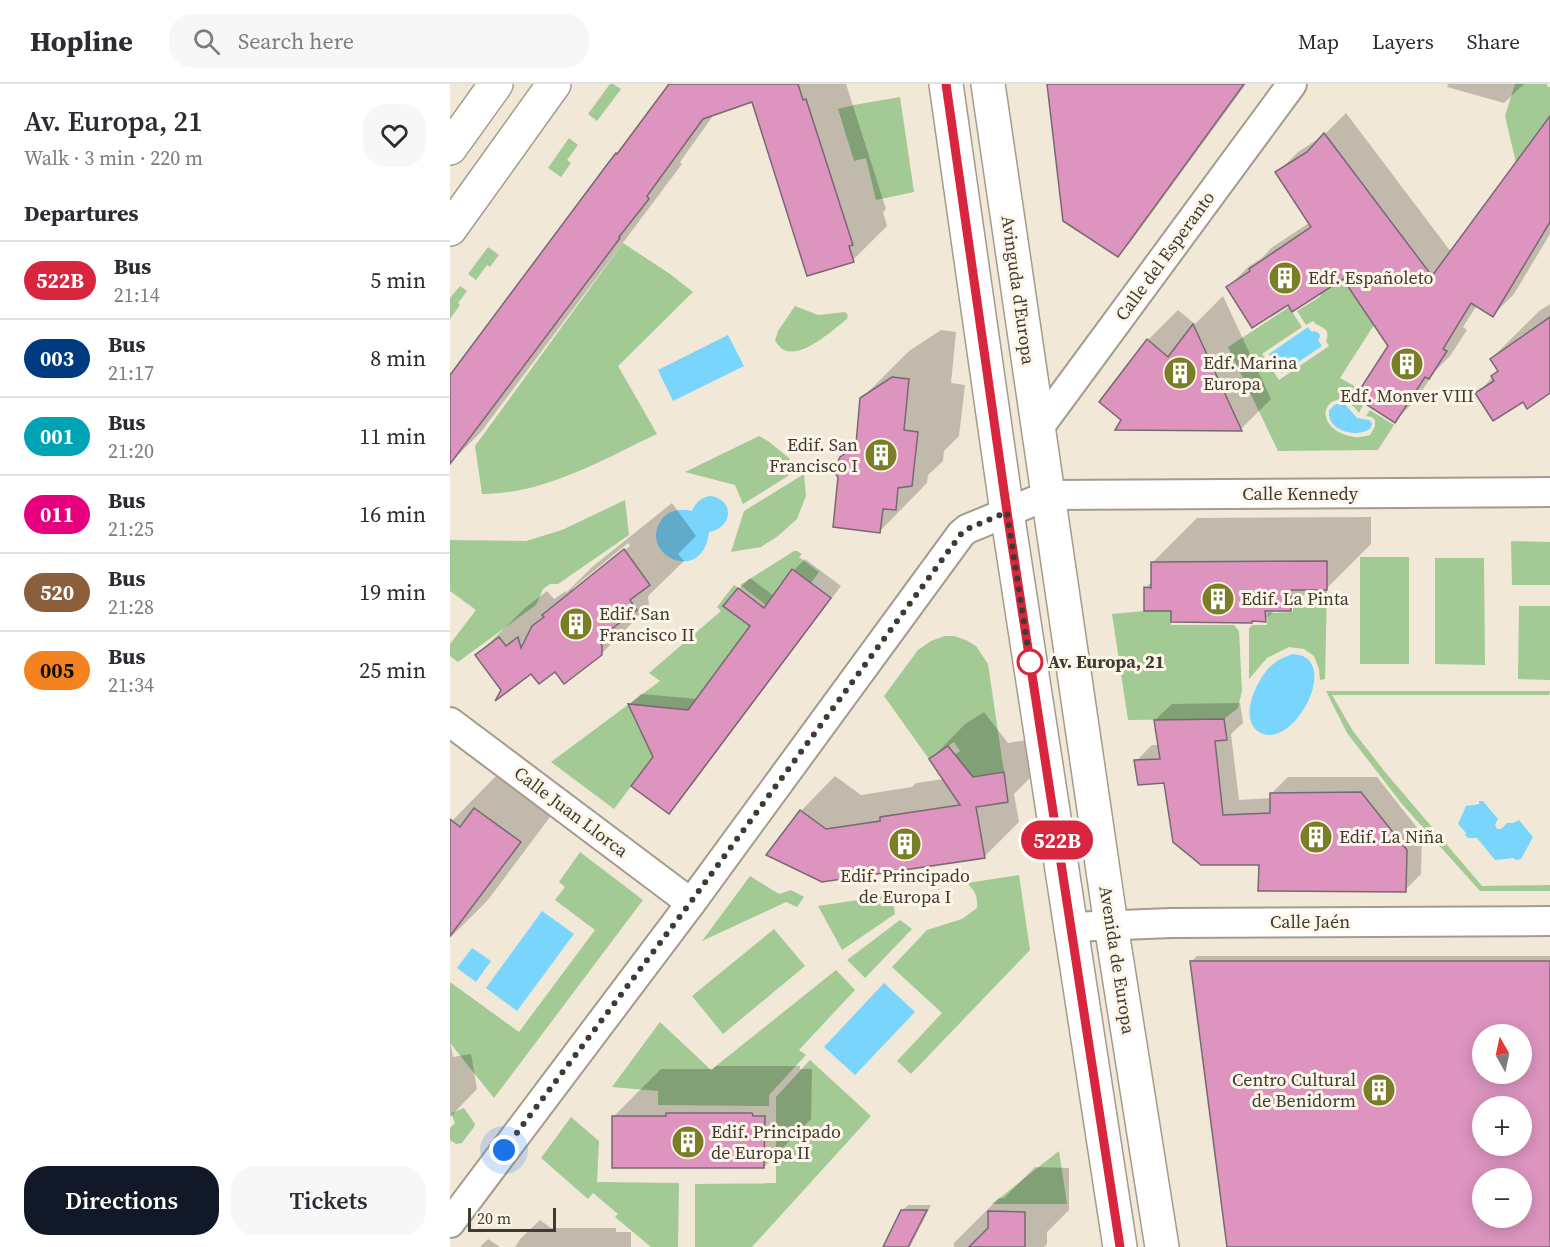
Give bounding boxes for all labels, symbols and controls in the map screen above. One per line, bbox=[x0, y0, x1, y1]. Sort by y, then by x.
search box bbox=[169, 14, 589, 68]
text: Hopline bbox=[30, 22, 133, 60]
icon: search bbox=[190, 25, 223, 58]
text: Search here bbox=[238, 26, 354, 56]
text: Map bbox=[1298, 27, 1339, 56]
text: Layers bbox=[1372, 27, 1434, 56]
text: Share bbox=[1467, 27, 1520, 56]
text: Av. Europa, 21 bbox=[24, 102, 203, 140]
button: heart bbox=[363, 104, 426, 167]
text: Walk · 3 min · 220 m bbox=[24, 144, 203, 172]
street label: Calle del Esperanto bbox=[1109, 186, 1220, 326]
text: Departures bbox=[24, 198, 138, 228]
street label: Avinguda d'Europa bbox=[996, 214, 1041, 367]
text: Bus bbox=[114, 251, 151, 281]
building icon: Edf. Españoleto bbox=[1267, 260, 1303, 296]
text: 5 min bbox=[370, 265, 426, 295]
place label: Edf. Españoleto bbox=[1308, 265, 1434, 290]
text: 522B bbox=[36, 266, 84, 295]
text: 21:14 bbox=[114, 281, 160, 309]
text: Bus bbox=[108, 329, 145, 359]
text: 8 min bbox=[370, 343, 426, 373]
text: 003 bbox=[40, 344, 74, 373]
building icon: Edf. Monver VIII bbox=[1389, 346, 1425, 382]
place label: Edf. Marina Europa bbox=[1203, 350, 1298, 396]
building icon: Edf. Marina Europa bbox=[1162, 355, 1198, 391]
text: 21:17 bbox=[108, 359, 154, 387]
place label: Edf. Monver VIII bbox=[1340, 383, 1474, 408]
text: Bus bbox=[108, 407, 145, 437]
text: 11 min bbox=[359, 421, 426, 451]
text: 001 bbox=[40, 422, 74, 451]
place label: Edif. San Francisco I bbox=[769, 432, 858, 478]
text: 21:20 bbox=[108, 437, 154, 465]
building icon: Edif. San Francisco I bbox=[863, 437, 899, 473]
street label: Calle Kennedy bbox=[1242, 481, 1359, 506]
text: Bus bbox=[108, 485, 145, 515]
text: 16 min bbox=[359, 499, 426, 529]
text: 011 bbox=[40, 500, 74, 529]
text: 21:25 bbox=[108, 515, 154, 543]
text: Bus bbox=[108, 563, 145, 593]
text: 19 min bbox=[359, 577, 426, 607]
text: 520 bbox=[40, 578, 74, 607]
building icon: Edif. La Pinta bbox=[1200, 581, 1236, 617]
place label: Edif. La Pinta bbox=[1241, 586, 1350, 611]
text: 21:28 bbox=[108, 593, 154, 621]
place label: Edif. San Francisco II bbox=[599, 601, 695, 647]
building icon: Edif. San Francisco II bbox=[558, 606, 594, 642]
text: Bus bbox=[108, 641, 145, 671]
marker: Av. Europa, 21 bbox=[1017, 649, 1043, 675]
place label: Av. Europa, 21 bbox=[1048, 649, 1165, 674]
text: 25 min bbox=[359, 655, 426, 685]
text: 005 bbox=[40, 656, 74, 685]
text: 21:34 bbox=[108, 671, 154, 699]
street label: Calle Juan Llorca bbox=[509, 760, 634, 863]
building icon: Edif. La Niña bbox=[1298, 819, 1334, 855]
line badge: 522B bbox=[1015, 820, 1099, 860]
place label: Edif. La Niña bbox=[1339, 824, 1444, 849]
building icon: Edif. Principado de Europa I bbox=[887, 826, 923, 862]
text: 522B bbox=[1033, 826, 1081, 855]
place label: Edif. Principado de Europa I bbox=[840, 863, 970, 909]
street label: Avenida de Europa bbox=[1093, 884, 1142, 1037]
street label: Calle Jaén bbox=[1270, 909, 1350, 934]
north arrow bbox=[1472, 1024, 1532, 1084]
map controls bbox=[1472, 1024, 1532, 1228]
place label: Centro Cultural de Benidorm bbox=[1232, 1067, 1356, 1113]
building icon: Centro Cultural de Benidorm bbox=[1361, 1072, 1397, 1108]
button: + bbox=[1472, 1096, 1532, 1156]
place label: Edif. Principado de Europa II bbox=[711, 1119, 841, 1165]
building icon: Edif. Principado de Europa II bbox=[670, 1124, 706, 1160]
your location bbox=[489, 1135, 519, 1165]
button: Directions bbox=[24, 1166, 219, 1235]
button: Tickets bbox=[231, 1166, 426, 1235]
button: − bbox=[1472, 1168, 1532, 1228]
scale bar bbox=[468, 1205, 556, 1232]
text: 20 m bbox=[477, 1207, 511, 1229]

